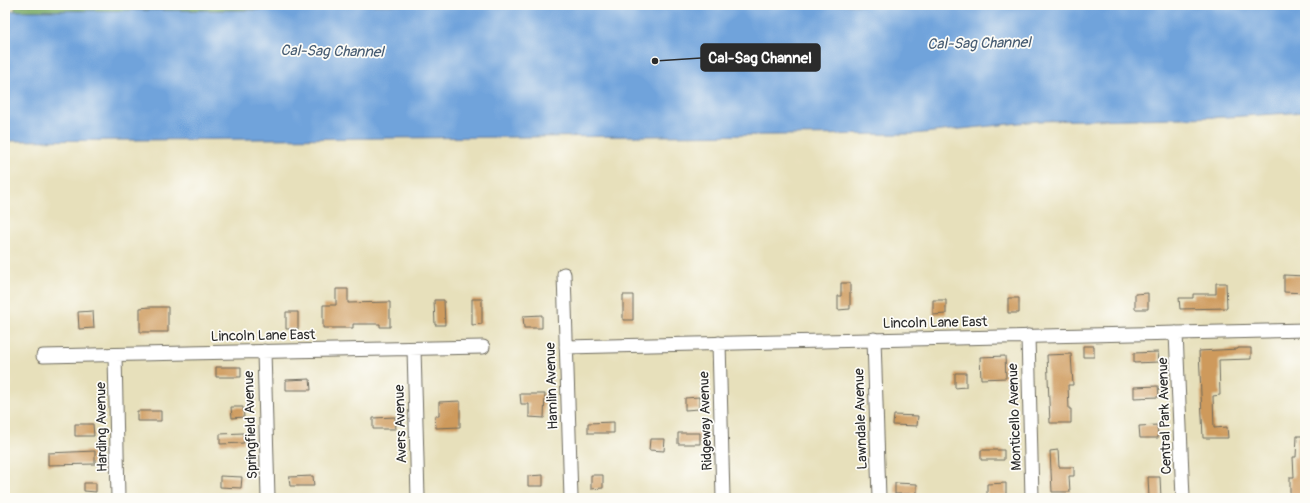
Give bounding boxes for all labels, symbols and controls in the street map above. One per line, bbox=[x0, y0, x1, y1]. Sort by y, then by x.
water label: Cal-Sag Channel bbox=[927, 33, 1032, 54]
water label: Cal-Sag Channel bbox=[280, 41, 385, 62]
callout: Cal-Sag Channel bbox=[701, 44, 820, 71]
text: Cal-Sag Channel bbox=[708, 49, 812, 68]
street label: Lincoln Lane East bbox=[883, 313, 988, 332]
street label: Lincoln Lane East bbox=[211, 326, 316, 345]
street label: Hamlin Avenue bbox=[541, 342, 562, 430]
street label: Central Park Avenue bbox=[1154, 357, 1175, 475]
street label: Monticello Avenue bbox=[1004, 363, 1025, 471]
street label: Lawndale Avenue bbox=[850, 368, 871, 470]
street label: Springfield Avenue bbox=[240, 370, 261, 479]
street label: Ridgeway Avenue bbox=[695, 371, 716, 471]
street label: Harding Avenue bbox=[92, 382, 111, 472]
street label: Avers Avenue bbox=[391, 384, 410, 464]

